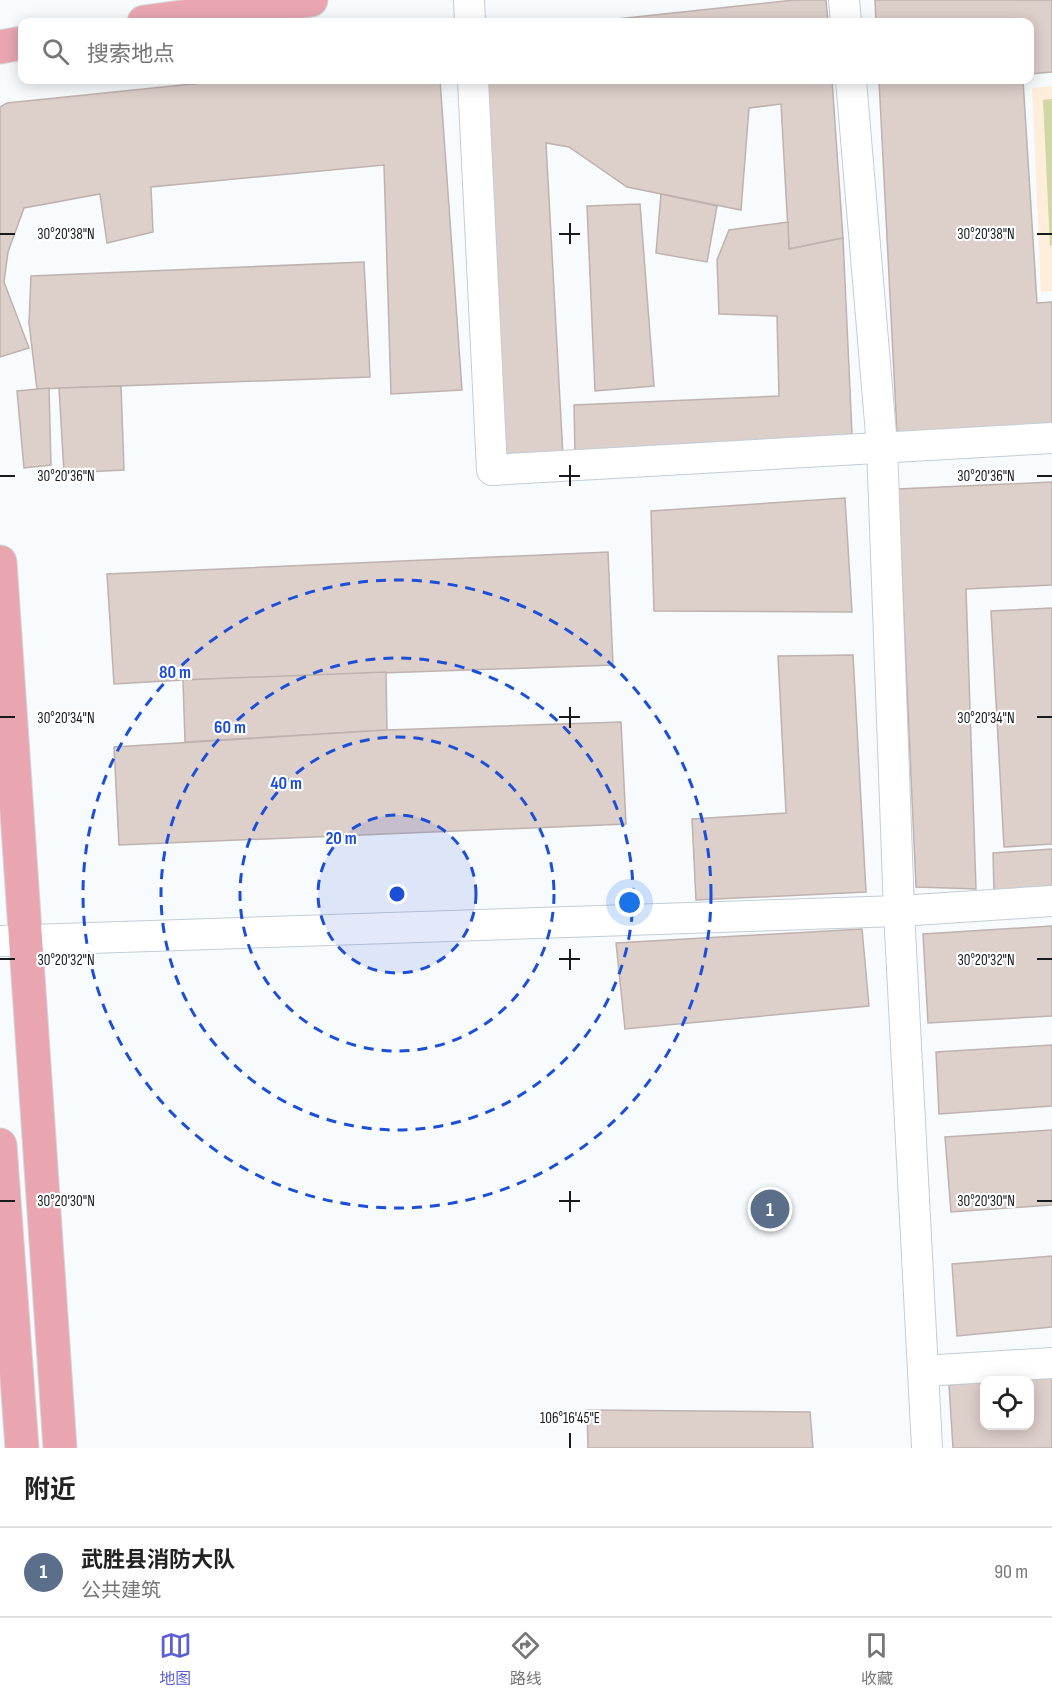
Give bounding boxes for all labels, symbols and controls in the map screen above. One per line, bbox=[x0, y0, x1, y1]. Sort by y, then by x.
search box bbox=[18, 18, 1034, 84]
icon: search bbox=[39, 35, 72, 68]
text: 搜索地点 bbox=[87, 41, 175, 68]
text: 30°20'38"N bbox=[37, 225, 95, 244]
text: 30°20'38"N bbox=[957, 225, 1015, 244]
text: 30°20'36"N bbox=[37, 467, 95, 486]
text: 30°20'36"N bbox=[957, 467, 1015, 486]
text: 80 m bbox=[159, 662, 191, 683]
text: 30°20'34"N bbox=[37, 709, 95, 728]
text: 30°20'34"N bbox=[957, 709, 1015, 728]
text: 60 m bbox=[214, 717, 246, 738]
text: 40 m bbox=[270, 773, 302, 794]
text: 20 m bbox=[325, 828, 357, 849]
centre of rings bbox=[387, 884, 407, 904]
your location bbox=[615, 888, 644, 917]
text: 30°20'32"N bbox=[37, 951, 95, 970]
text: 30°20'32"N bbox=[957, 951, 1015, 970]
pin: 1 bbox=[750, 1186, 790, 1232]
text: 30°20'30"N bbox=[37, 1192, 95, 1211]
text: 30°20'30"N bbox=[957, 1192, 1015, 1211]
map controls bbox=[980, 1376, 1034, 1430]
button: locate bbox=[980, 1376, 1034, 1430]
text: 106°16'45"E bbox=[540, 1409, 600, 1428]
text: 附近 bbox=[24, 1475, 76, 1506]
text: 武胜县消防大队 bbox=[81, 1547, 235, 1574]
text: 1 bbox=[40, 1560, 47, 1584]
text: 90 m bbox=[994, 1560, 1028, 1584]
text: 公共建筑 bbox=[81, 1579, 161, 1603]
tab: 地图 bbox=[159, 1629, 192, 1689]
tab: 路线 bbox=[509, 1629, 542, 1689]
tab: 收藏 bbox=[860, 1629, 893, 1689]

